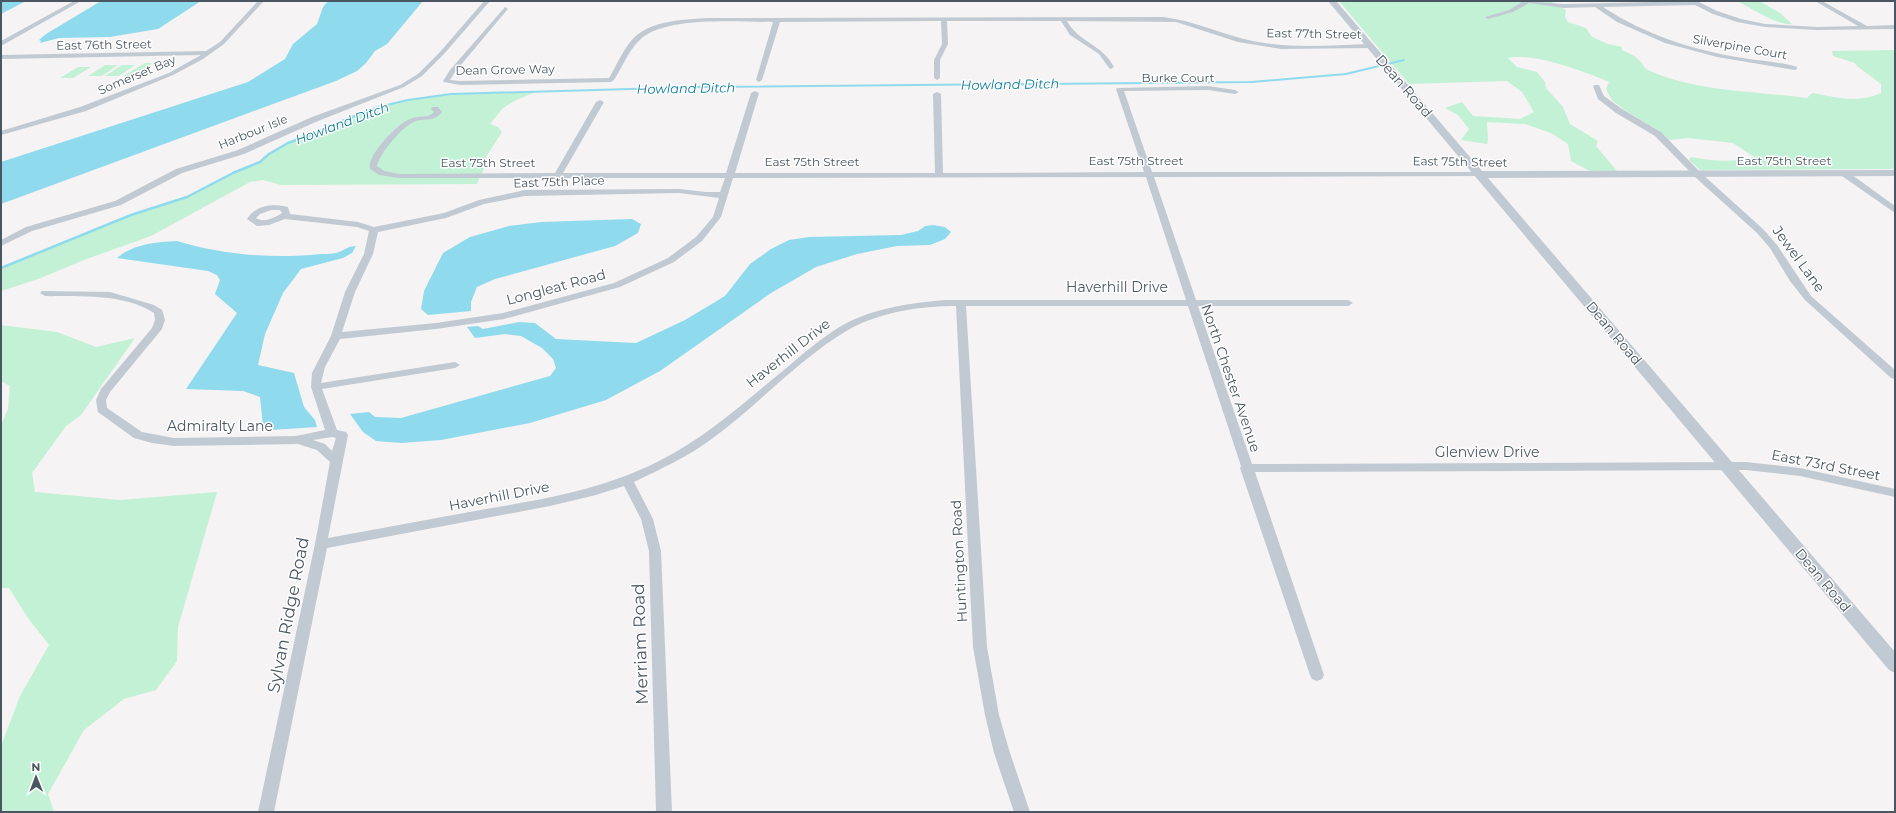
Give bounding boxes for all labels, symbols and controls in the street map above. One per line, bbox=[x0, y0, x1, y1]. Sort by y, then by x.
street label: East 77th Street bbox=[1266, 25, 1362, 42]
street label: Silverpine Court bbox=[1692, 31, 1789, 62]
street label: East 76th Street bbox=[56, 36, 152, 53]
street label: Somerset Bay bbox=[96, 51, 178, 98]
street label: Dean Road bbox=[1372, 51, 1436, 121]
street label: Dean Grove Way bbox=[455, 61, 555, 78]
street label: Burke Court bbox=[1142, 70, 1215, 85]
water label: Howland Ditch bbox=[961, 75, 1059, 93]
water label: Howland Ditch bbox=[637, 79, 735, 97]
water label: Howland Ditch bbox=[293, 99, 391, 147]
street label: Harbour Isle bbox=[216, 111, 290, 152]
street label: East 75th Street bbox=[1089, 153, 1184, 168]
street label: East 75th Street bbox=[1412, 153, 1508, 170]
street label: East 75th Street bbox=[1737, 153, 1832, 168]
street label: East 75th Street bbox=[765, 154, 860, 169]
street label: East 75th Street bbox=[441, 155, 536, 170]
street label: East 75th Place bbox=[513, 172, 605, 191]
street label: Jewel Lane bbox=[1768, 221, 1829, 296]
street label: Longleat Road bbox=[504, 265, 608, 309]
street label: Haverhill Drive bbox=[1066, 278, 1168, 296]
street label: Dean Road bbox=[1582, 297, 1646, 369]
street label: North Chester Avenue bbox=[1197, 302, 1265, 454]
street label: Haverhill Drive bbox=[742, 315, 834, 391]
street label: Admiralty Lane bbox=[167, 417, 273, 435]
street label: Glenview Drive bbox=[1435, 443, 1539, 461]
street label: East 73rd Street bbox=[1770, 446, 1882, 484]
street label: Haverhill Drive bbox=[447, 477, 551, 515]
street label: Huntington Road bbox=[947, 499, 971, 623]
street label: Sylvan Ridge Road bbox=[263, 535, 313, 695]
street label: Dean Road bbox=[1791, 544, 1855, 616]
street label: Merriam Road bbox=[628, 583, 652, 705]
north arrow bbox=[16, 757, 56, 797]
text: N bbox=[31, 760, 40, 774]

